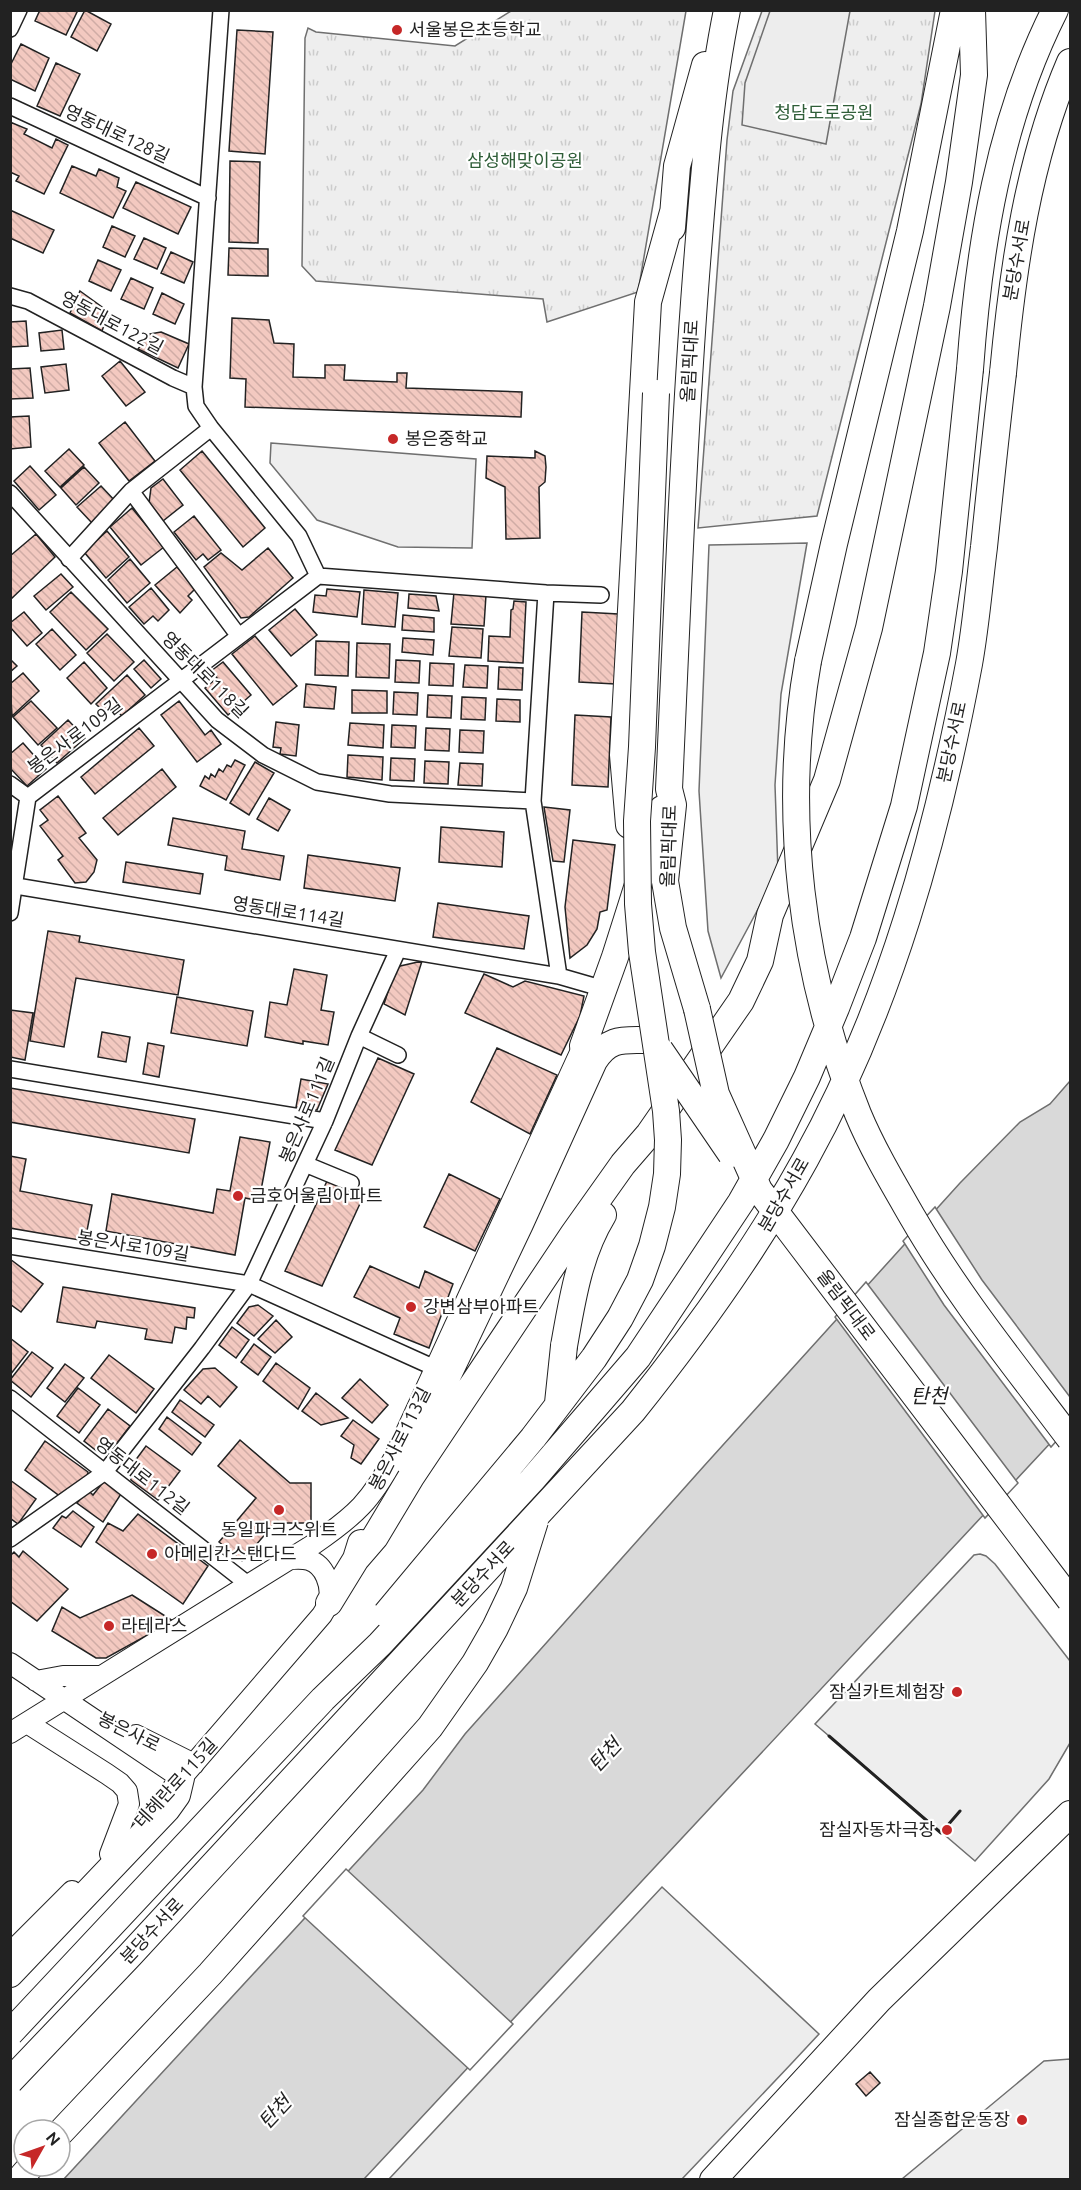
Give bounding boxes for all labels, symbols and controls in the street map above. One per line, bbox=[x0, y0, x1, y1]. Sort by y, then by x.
place label: 서울봉은초등학교 bbox=[409, 19, 541, 39]
marker: 서울봉은초등학교 bbox=[390, 23, 404, 37]
street label: 영동대로128길 bbox=[62, 100, 173, 166]
park label: 청담도로공원 bbox=[774, 102, 874, 122]
park label: 삼성해맞이공원 bbox=[467, 150, 583, 170]
street label: 분당수서로 bbox=[999, 217, 1033, 302]
street label: 영동대로122길 bbox=[58, 287, 167, 358]
street label: 올림픽대로 bbox=[677, 319, 701, 403]
place label: 봉은중학교 bbox=[405, 428, 488, 448]
marker: 봉은중학교 bbox=[386, 432, 400, 446]
street label: 영동대로118길 bbox=[159, 627, 253, 721]
street label: 봉은사로109길 bbox=[23, 693, 126, 777]
street label: 분당수서로 bbox=[933, 699, 969, 784]
street label: 올림픽대로 bbox=[657, 804, 679, 888]
street label: 영동대로114길 bbox=[231, 892, 346, 930]
street label: 봉은사로111길 bbox=[275, 1054, 337, 1166]
street label: 분당수서로 bbox=[754, 1154, 812, 1235]
place label: 금호어울림아파트 bbox=[250, 1185, 382, 1205]
marker: 금호어울림아파트 bbox=[231, 1189, 245, 1203]
street label: 봉은사로109길 bbox=[76, 1226, 191, 1264]
street label: 올림픽대로 bbox=[814, 1265, 880, 1343]
place label: 강변삼부아파트 bbox=[423, 1296, 539, 1316]
marker: 강변삼부아파트 bbox=[404, 1300, 418, 1314]
street label: 봉은사로113길 bbox=[364, 1384, 434, 1494]
water label: 탄천 bbox=[911, 1384, 950, 1407]
street label: 영동대로112길 bbox=[92, 1432, 193, 1518]
marker: 동일파크스위트 bbox=[272, 1503, 286, 1517]
place label: 동일파크스위트 bbox=[221, 1519, 337, 1539]
street label: 분당수서로 bbox=[447, 1536, 518, 1610]
place label: 아메리칸스탠다드 bbox=[164, 1543, 296, 1563]
marker: 아메리칸스탠다드 bbox=[145, 1547, 159, 1561]
place label: 라테라스 bbox=[121, 1615, 187, 1635]
marker: 라테라스 bbox=[102, 1619, 116, 1633]
place label: 잠실카트체험장 bbox=[829, 1681, 945, 1701]
marker: 잠실카트체험장 bbox=[950, 1685, 964, 1699]
street label: 봉은사로 bbox=[95, 1708, 164, 1755]
water label: 탄천 bbox=[584, 1731, 627, 1776]
street label: 테헤란로115길 bbox=[130, 1734, 221, 1831]
place label: 잠실자동차극장 bbox=[819, 1819, 935, 1839]
marker: 잠실자동차극장 bbox=[940, 1823, 954, 1837]
street label: 분당수서로 bbox=[116, 1893, 187, 1967]
water label: 탄천 bbox=[254, 2088, 297, 2133]
place label: 잠실종합운동장 bbox=[894, 2109, 1010, 2129]
marker: 잠실종합운동장 bbox=[1015, 2113, 1029, 2127]
north arrow bbox=[12, 2118, 72, 2178]
text: N bbox=[43, 2128, 64, 2149]

